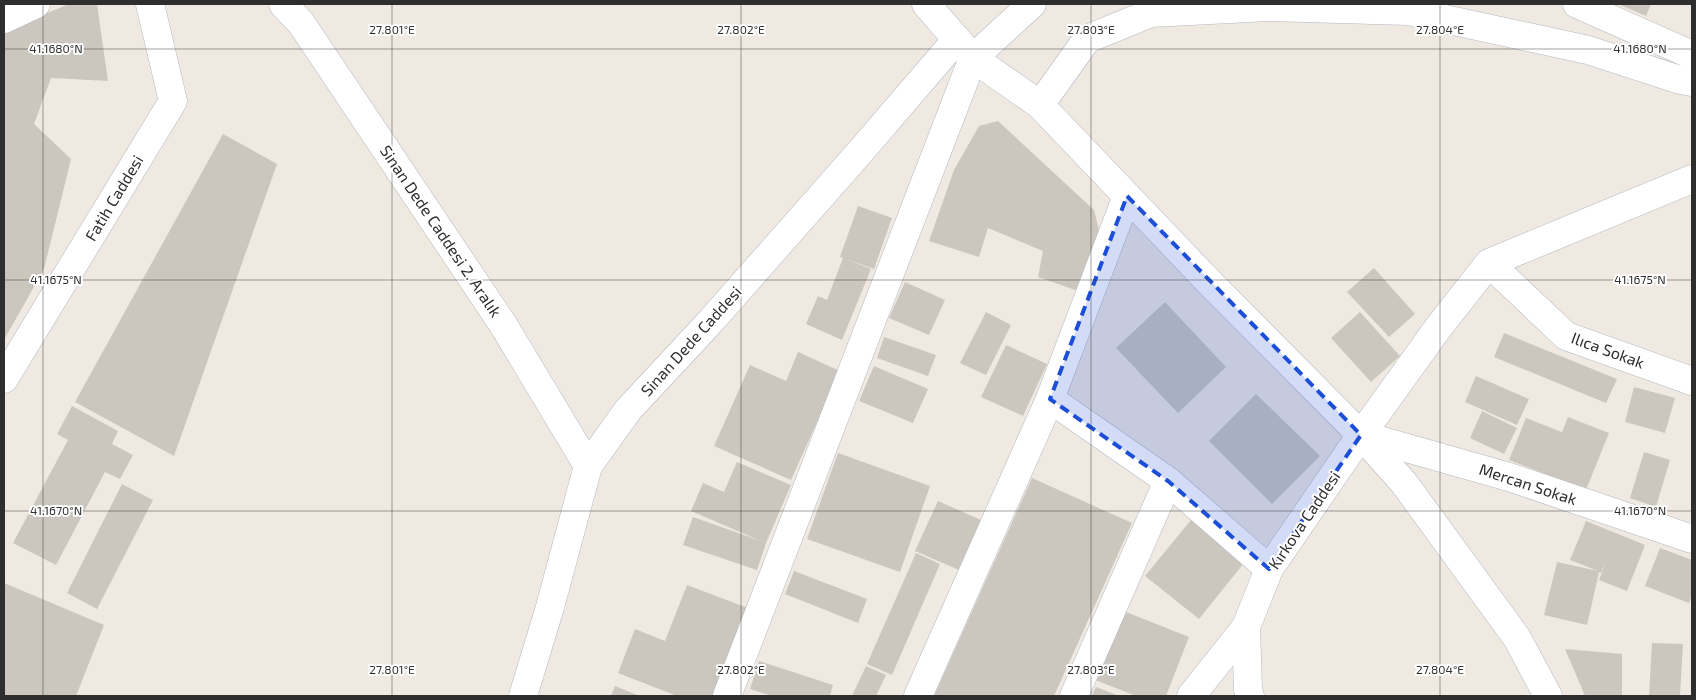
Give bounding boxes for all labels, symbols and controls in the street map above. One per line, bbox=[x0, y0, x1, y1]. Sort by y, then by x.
text: 27.801°E bbox=[369, 22, 415, 36]
text: 27.802°E bbox=[717, 22, 765, 36]
text: 27.803°E bbox=[1067, 22, 1115, 36]
text: 27.804°E bbox=[1416, 22, 1464, 36]
text: 41.1680°N bbox=[29, 41, 83, 55]
text: 41.1680°N bbox=[1613, 41, 1667, 55]
street label: Sinan Dede Caddesi 2. Aralık bbox=[377, 141, 506, 320]
street label: Fatih Caddesi bbox=[80, 151, 147, 244]
text: 41.1675°N bbox=[30, 272, 82, 286]
text: 41.1675°N bbox=[1614, 272, 1666, 286]
street label: Sinan Dede Caddesi bbox=[636, 282, 745, 400]
street label: Ilıca Sokak bbox=[1569, 328, 1647, 371]
street label: Mercan Sokak bbox=[1477, 459, 1579, 508]
street label: Kırkova Caddesi bbox=[1264, 467, 1343, 572]
text: 41.1670°N bbox=[30, 503, 82, 517]
text: 41.1670°N bbox=[1614, 503, 1666, 517]
text: 27.801°E bbox=[369, 662, 415, 676]
text: 27.802°E bbox=[717, 662, 765, 676]
text: 27.803°E bbox=[1067, 662, 1115, 676]
text: 27.804°E bbox=[1416, 662, 1464, 676]

